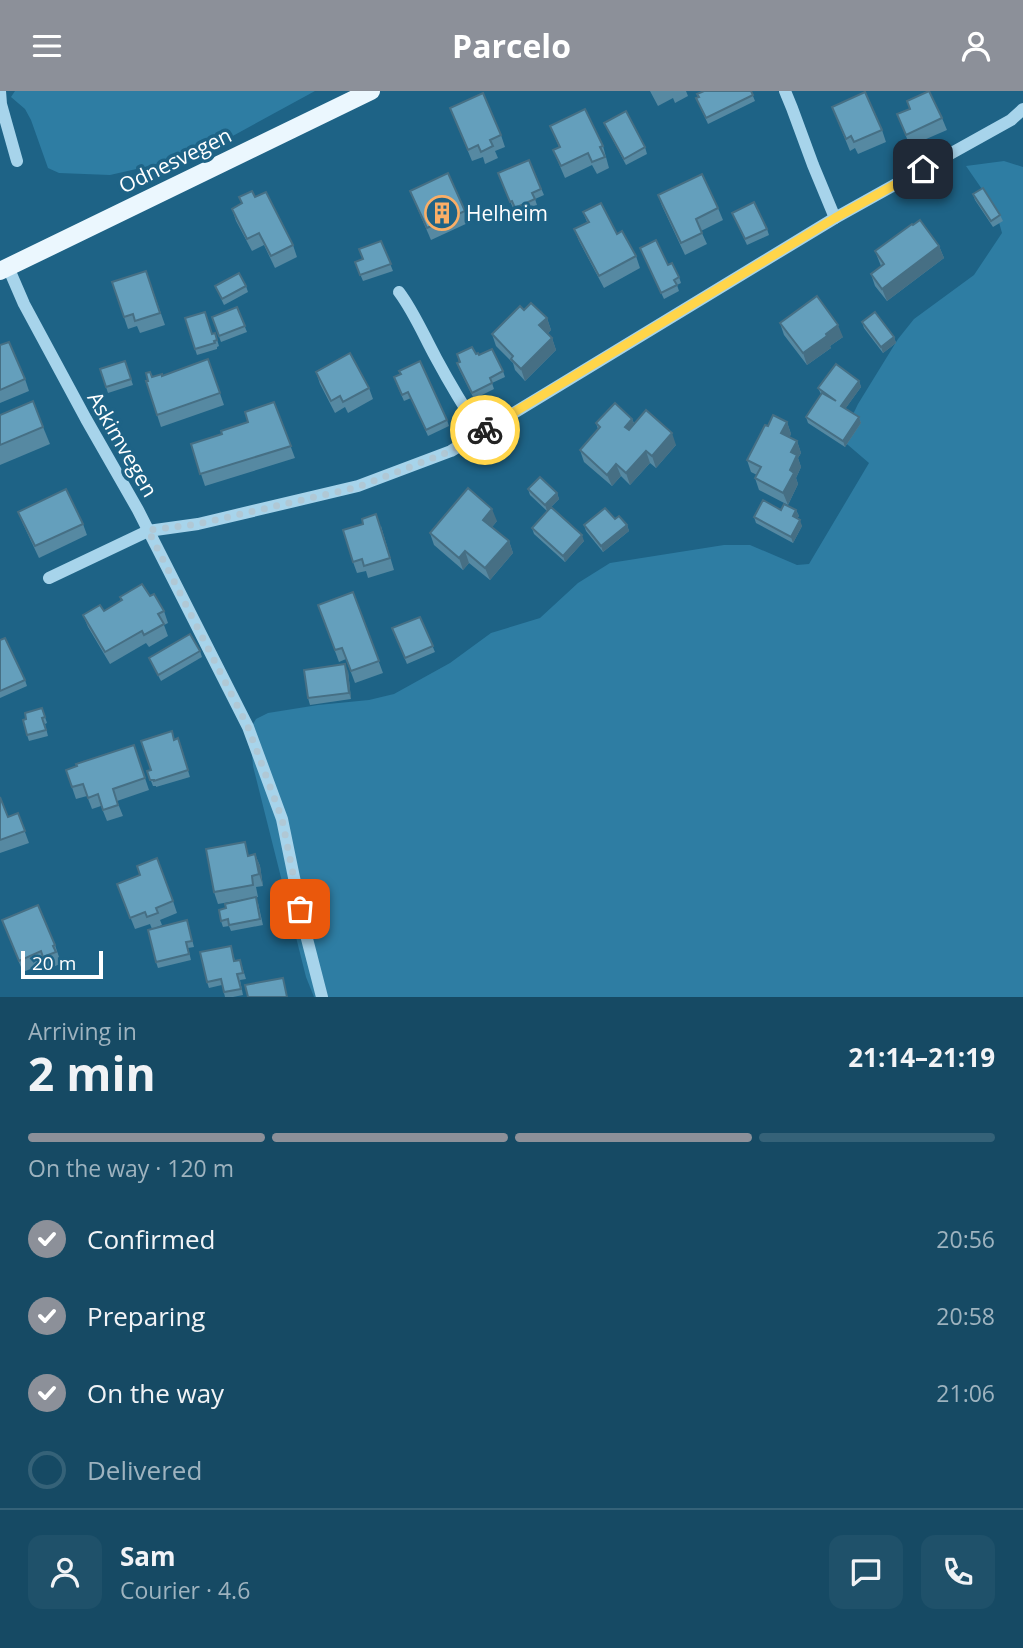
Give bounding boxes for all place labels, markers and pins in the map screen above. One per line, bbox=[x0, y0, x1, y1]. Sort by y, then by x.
pin bbox=[893, 139, 953, 199]
building icon: Helheim bbox=[423, 194, 461, 232]
place label: Helheim bbox=[466, 199, 548, 227]
pin bbox=[270, 879, 330, 939]

